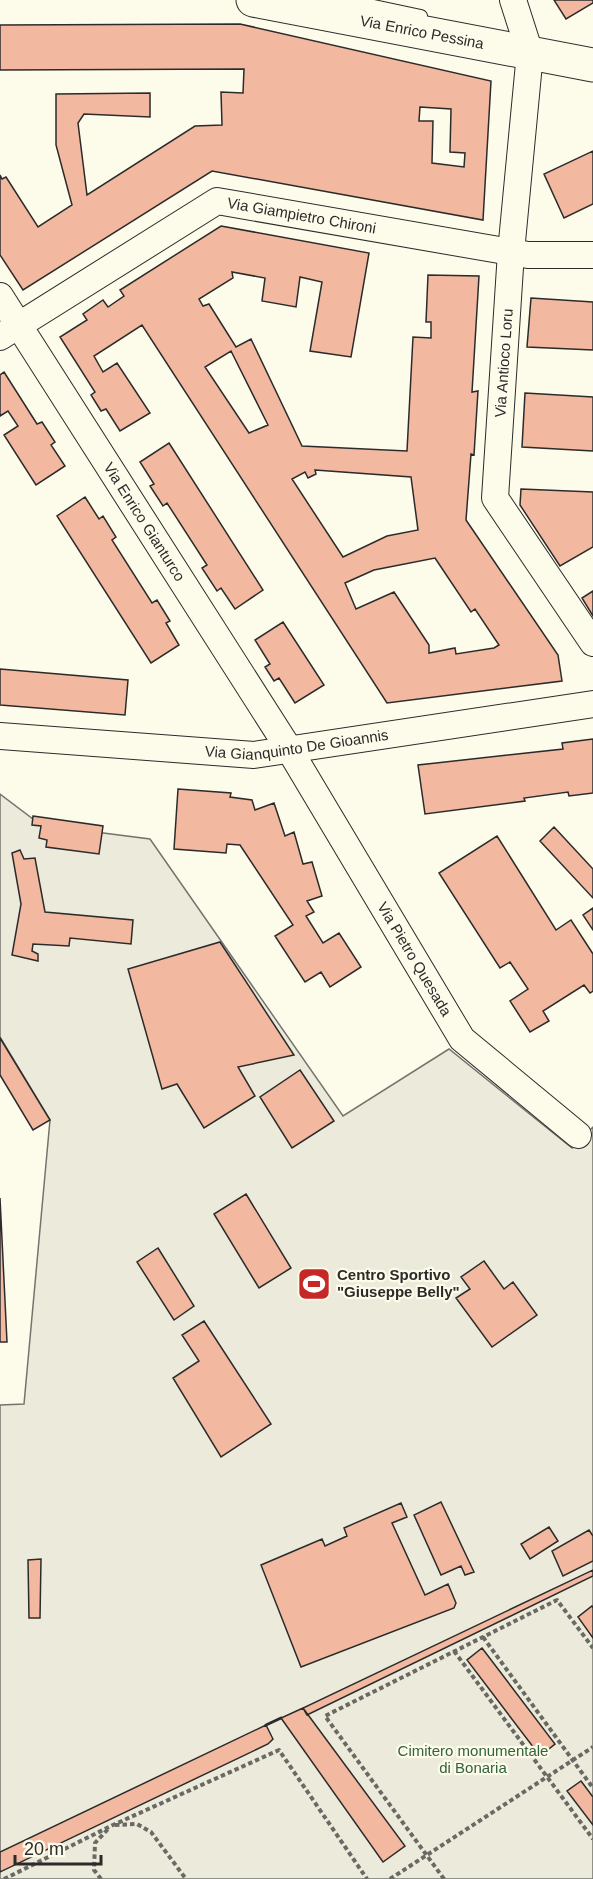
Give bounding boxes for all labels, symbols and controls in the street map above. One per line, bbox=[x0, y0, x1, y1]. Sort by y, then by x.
street label: Via Enrico Pessina bbox=[359, 12, 486, 52]
street label: Via Giampietro Chironi bbox=[226, 194, 377, 236]
street label: Via Antioco Loru bbox=[491, 308, 516, 418]
street label: Via Enrico Gianturco bbox=[100, 459, 189, 584]
street label: Via Gianquinto De Gioannis bbox=[204, 726, 389, 763]
street label: Via Pietro Quesada bbox=[374, 899, 456, 1020]
sports icon: Centro Sportivo "Giuseppe Belly" bbox=[296, 1266, 332, 1302]
place label: Centro Sportivo "Giuseppe Belly" bbox=[337, 1266, 460, 1300]
park label: Cimitero monumentale di Bonaria bbox=[398, 1742, 548, 1776]
scale bar bbox=[15, 1828, 100, 1866]
text: 20 m bbox=[24, 1839, 64, 1859]

